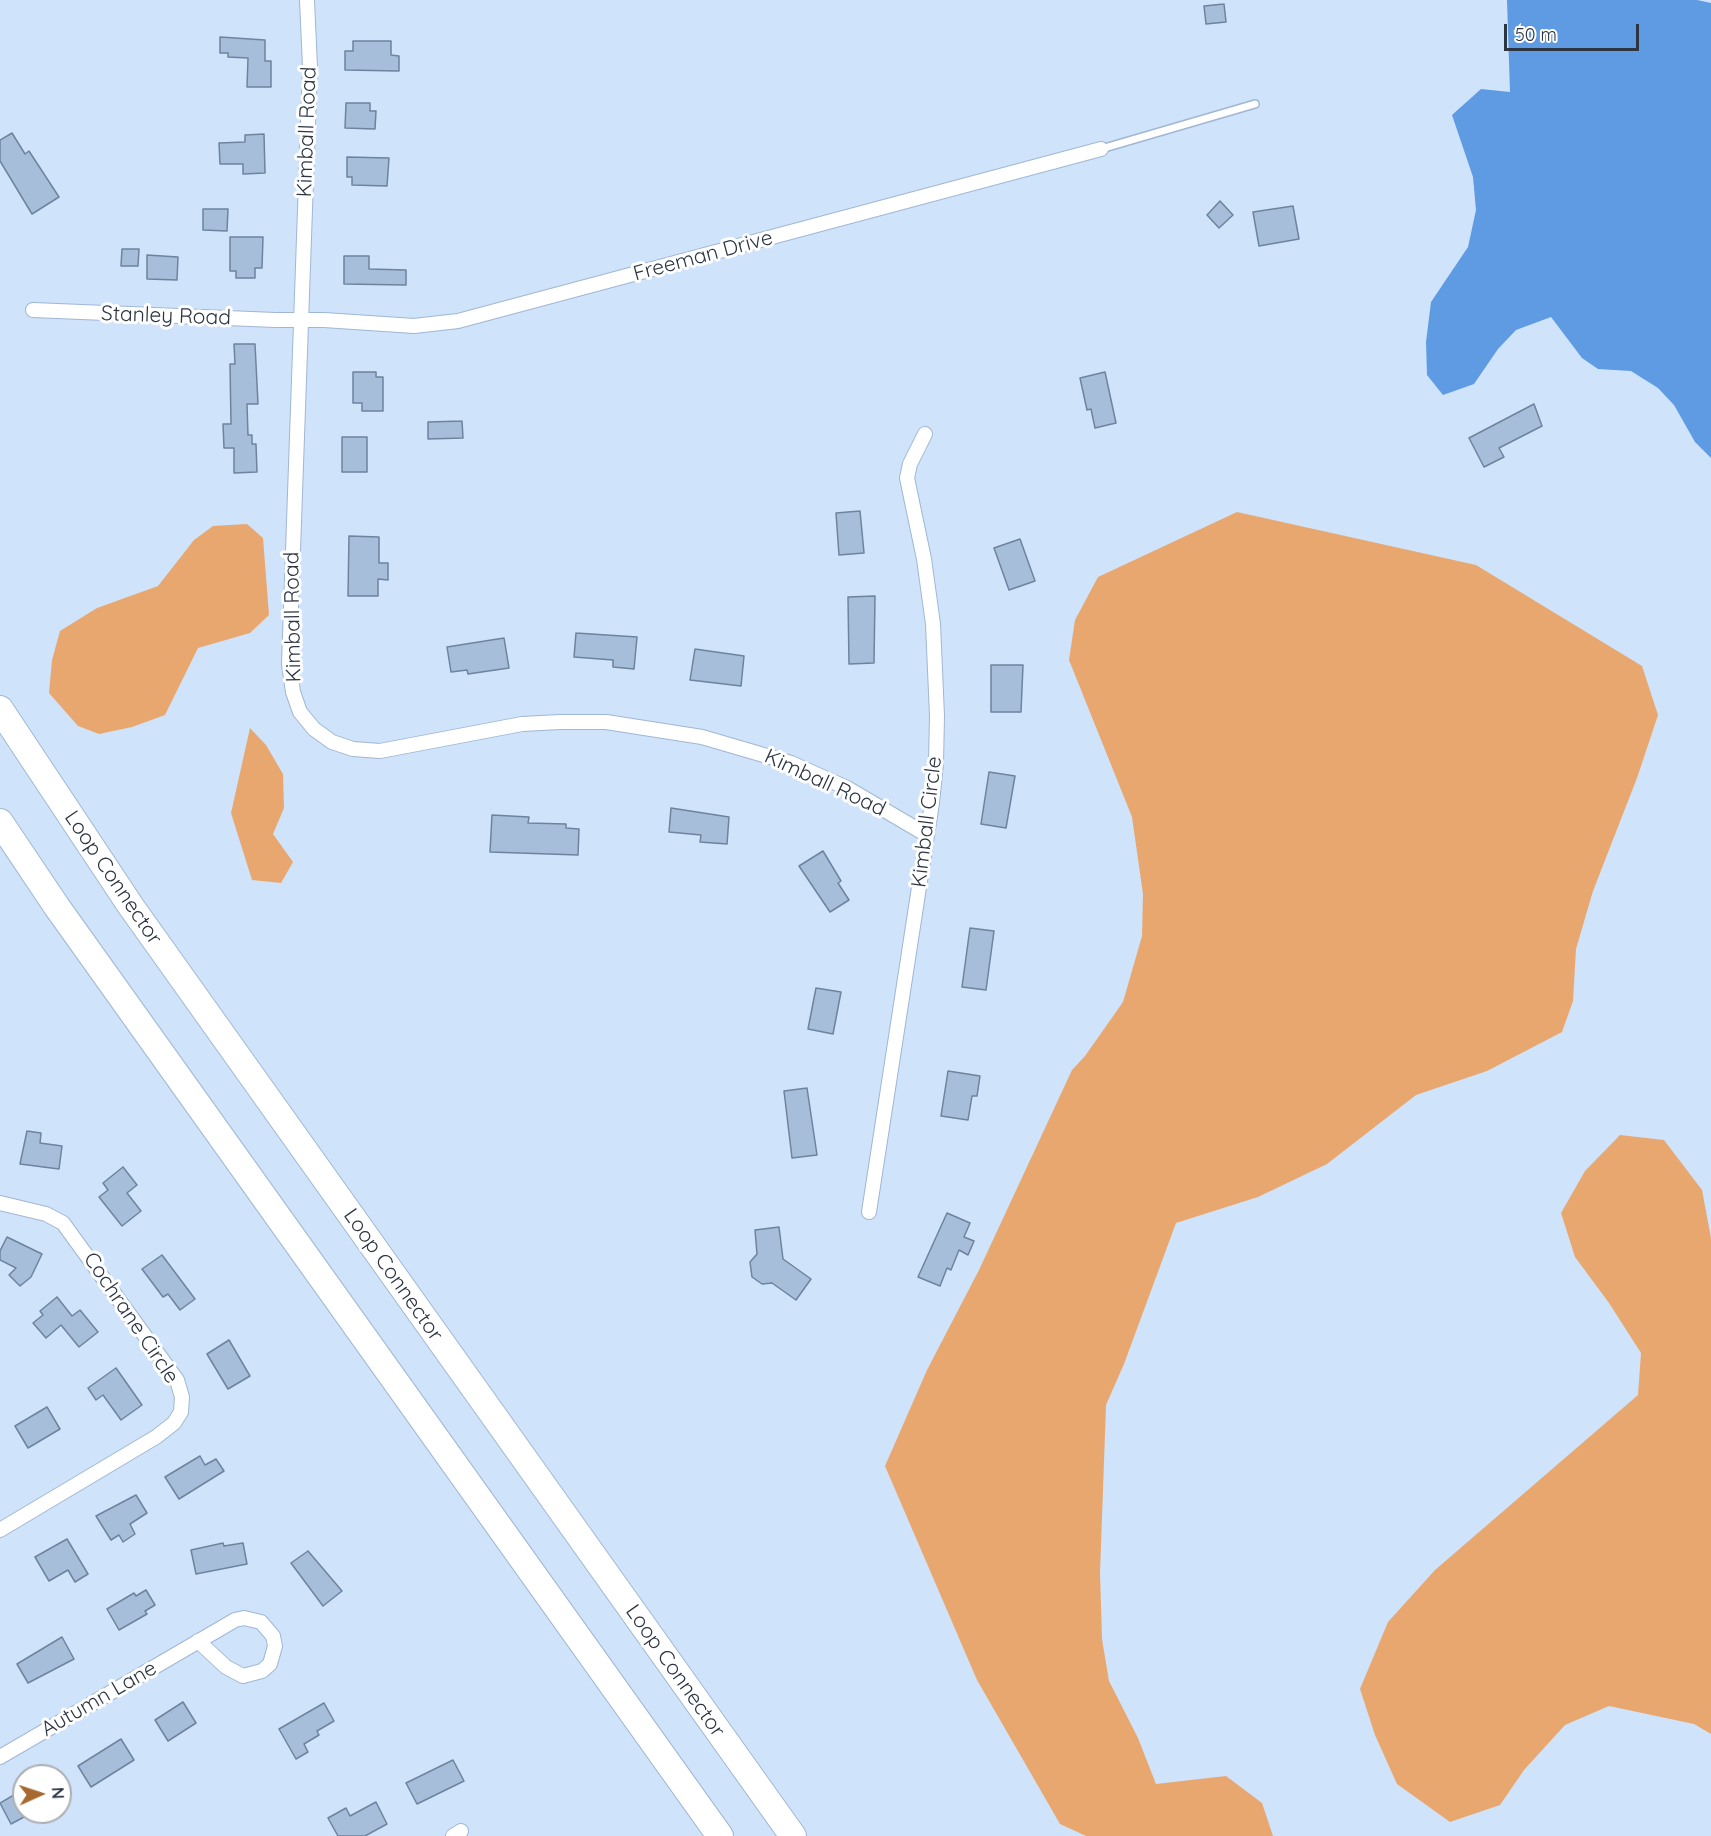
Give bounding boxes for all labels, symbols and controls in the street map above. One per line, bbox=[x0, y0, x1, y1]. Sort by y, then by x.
scale bar bbox=[1507, 12, 1642, 50]
text: 50 m bbox=[1515, 23, 1557, 46]
street label: Kimball Road bbox=[292, 66, 322, 198]
street label: Freeman Drive bbox=[631, 225, 775, 287]
street label: Stanley Road bbox=[101, 301, 231, 331]
street label: Kimball Road bbox=[279, 551, 307, 683]
street label: Kimball Road bbox=[760, 744, 890, 822]
street label: Kimball Circle bbox=[906, 755, 948, 889]
street label: Loop Connector bbox=[59, 806, 167, 950]
street label: Loop Connector bbox=[338, 1204, 448, 1346]
street label: Cochrane Circle bbox=[78, 1248, 184, 1388]
street label: Loop Connector bbox=[620, 1600, 730, 1742]
street label: Autumn Lane bbox=[37, 1656, 161, 1742]
north arrow bbox=[12, 1764, 72, 1824]
text: N bbox=[48, 1787, 68, 1800]

